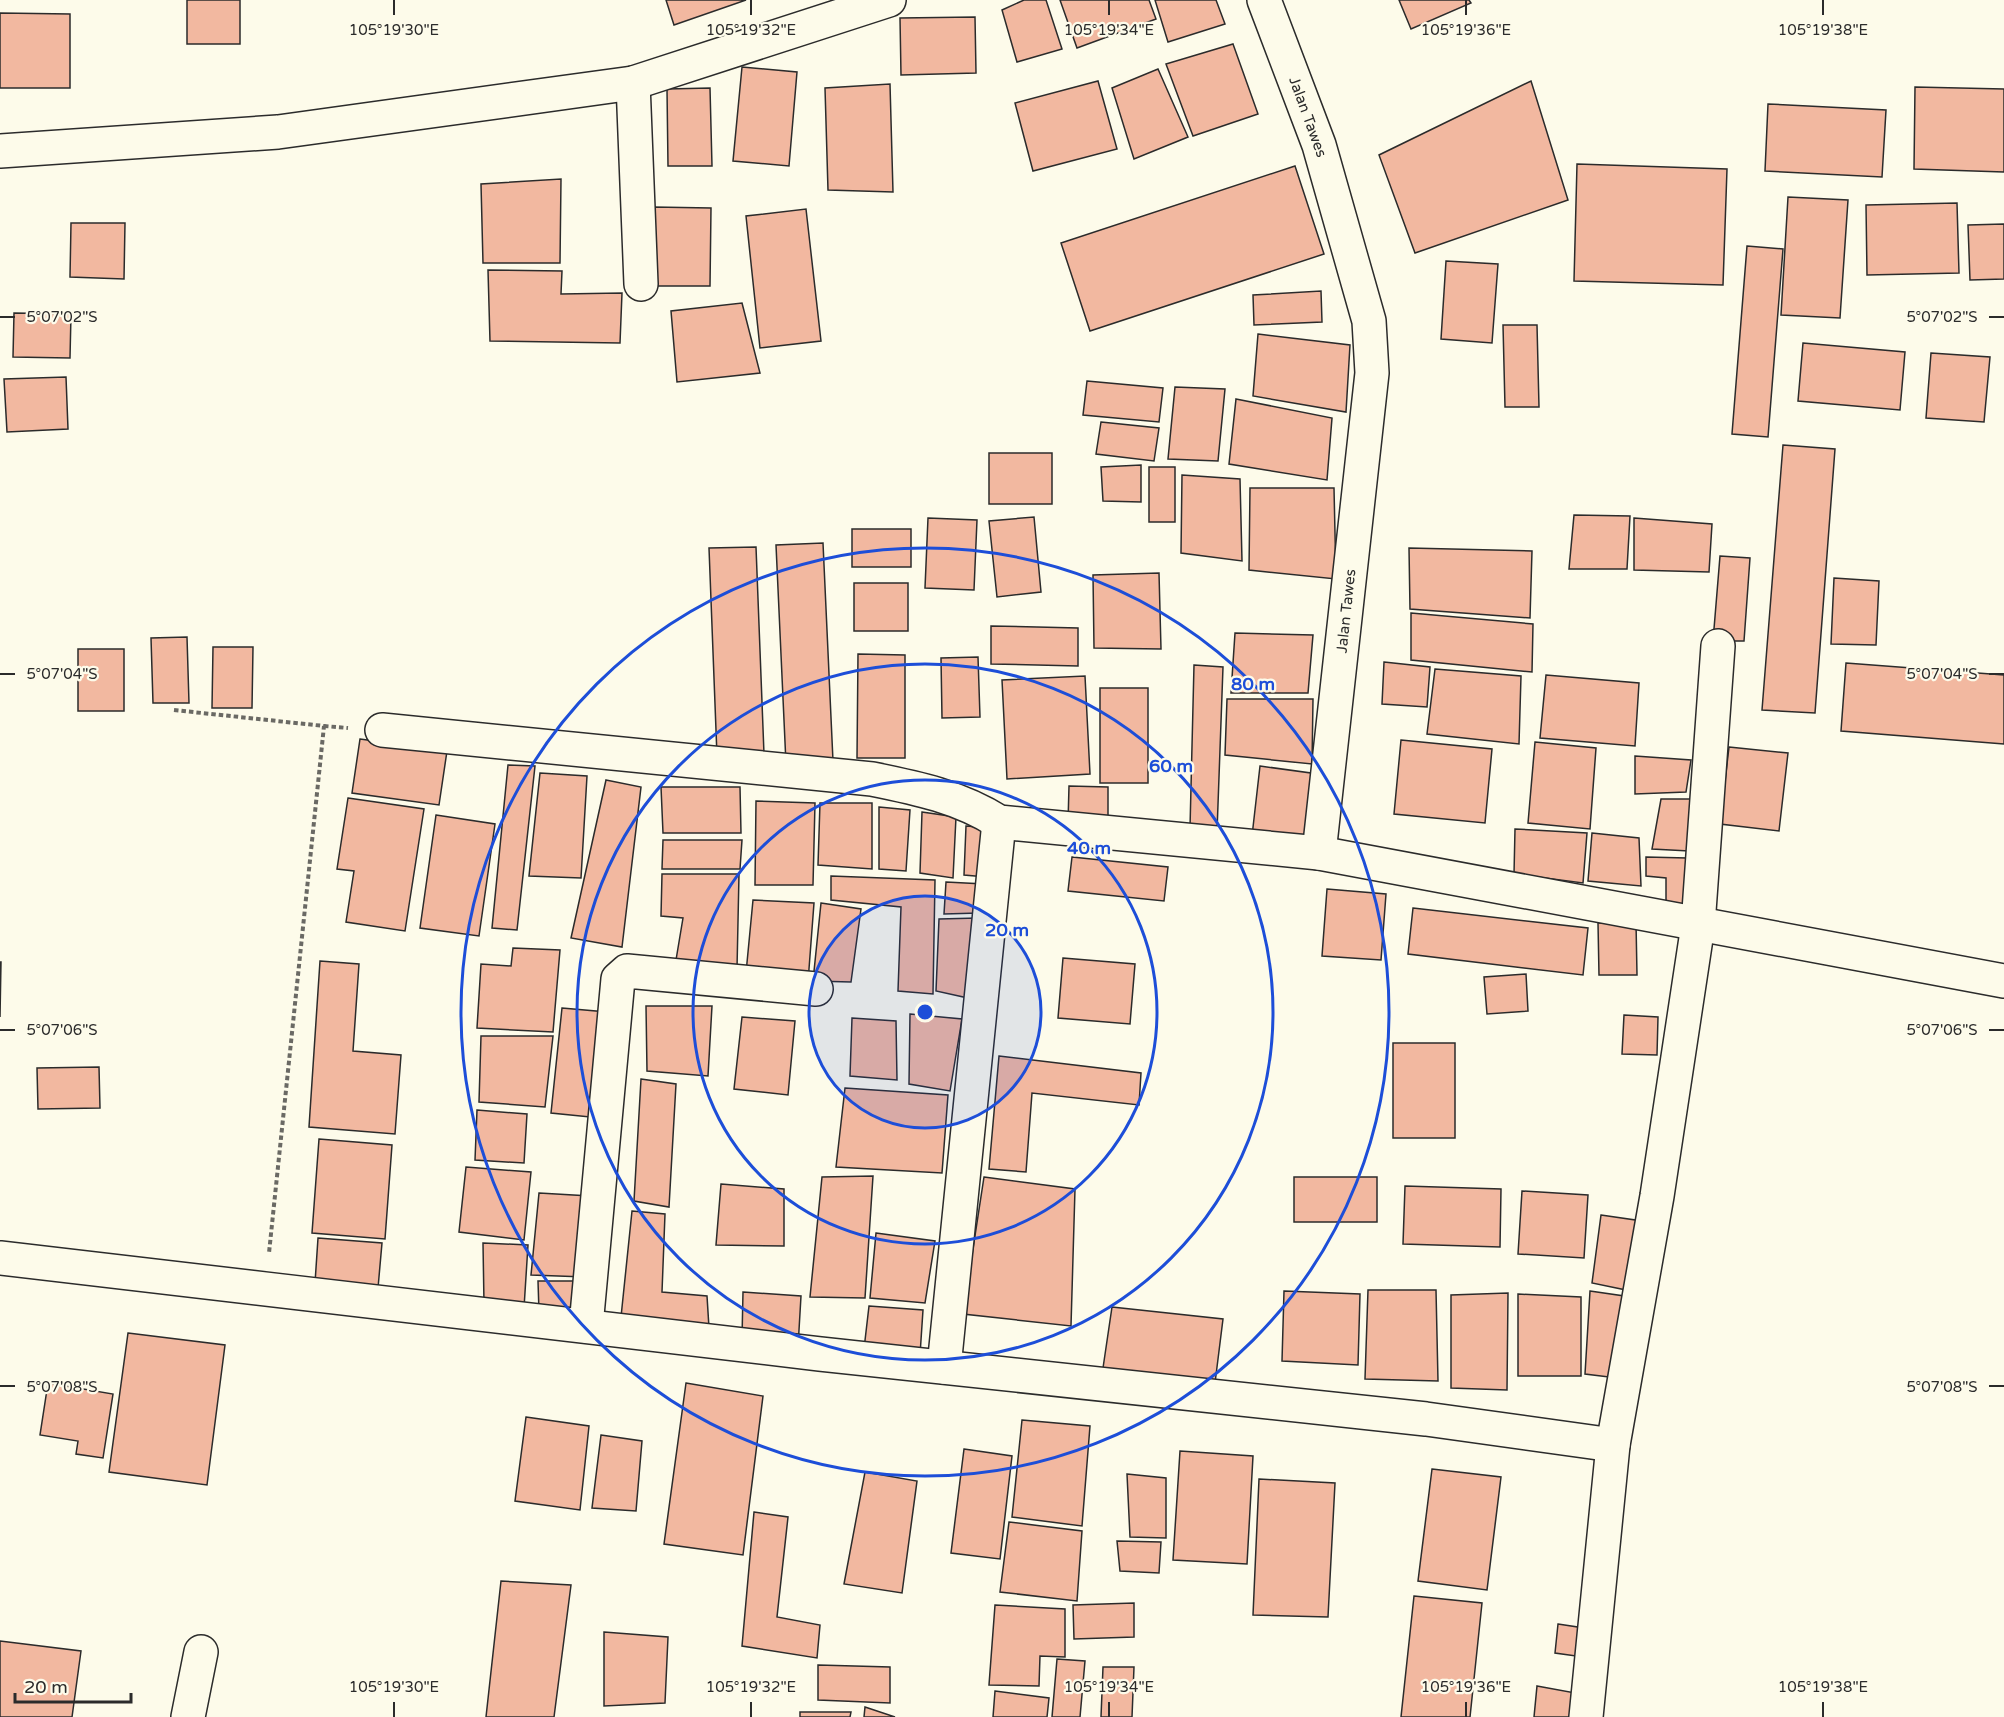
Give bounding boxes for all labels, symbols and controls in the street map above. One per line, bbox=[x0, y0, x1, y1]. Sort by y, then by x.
text: 105°19'30"E bbox=[349, 21, 439, 39]
text: 105°19'32"E bbox=[706, 21, 796, 39]
text: 105°19'34"E bbox=[1064, 21, 1154, 39]
text: 105°19'36"E bbox=[1421, 21, 1511, 39]
text: 105°19'38"E bbox=[1778, 21, 1868, 39]
street label: Jalan Tawes bbox=[1285, 74, 1331, 160]
text: 5°07'02"S bbox=[26, 308, 98, 326]
text: 5°07'02"S bbox=[1906, 308, 1978, 326]
street label: Jalan Tawes bbox=[1333, 568, 1359, 654]
text: 5°07'04"S bbox=[26, 665, 98, 683]
text: 5°07'04"S bbox=[1906, 665, 1978, 683]
text: 80 m bbox=[1231, 673, 1275, 695]
text: 60 m bbox=[1149, 755, 1193, 777]
text: 40 m bbox=[1067, 837, 1111, 859]
text: 20 m bbox=[985, 919, 1029, 941]
centre of rings bbox=[915, 1002, 935, 1022]
text: 5°07'06"S bbox=[26, 1021, 98, 1039]
text: 5°07'06"S bbox=[1906, 1021, 1978, 1039]
text: 5°07'08"S bbox=[26, 1378, 98, 1396]
text: 5°07'08"S bbox=[1906, 1378, 1978, 1396]
scale bar bbox=[15, 1666, 130, 1704]
text: 20 m bbox=[24, 1676, 68, 1698]
text: 105°19'30"E bbox=[349, 1678, 439, 1696]
text: 105°19'32"E bbox=[706, 1678, 796, 1696]
text: 105°19'34"E bbox=[1064, 1678, 1154, 1696]
text: 105°19'36"E bbox=[1421, 1678, 1511, 1696]
text: 105°19'38"E bbox=[1778, 1678, 1868, 1696]

